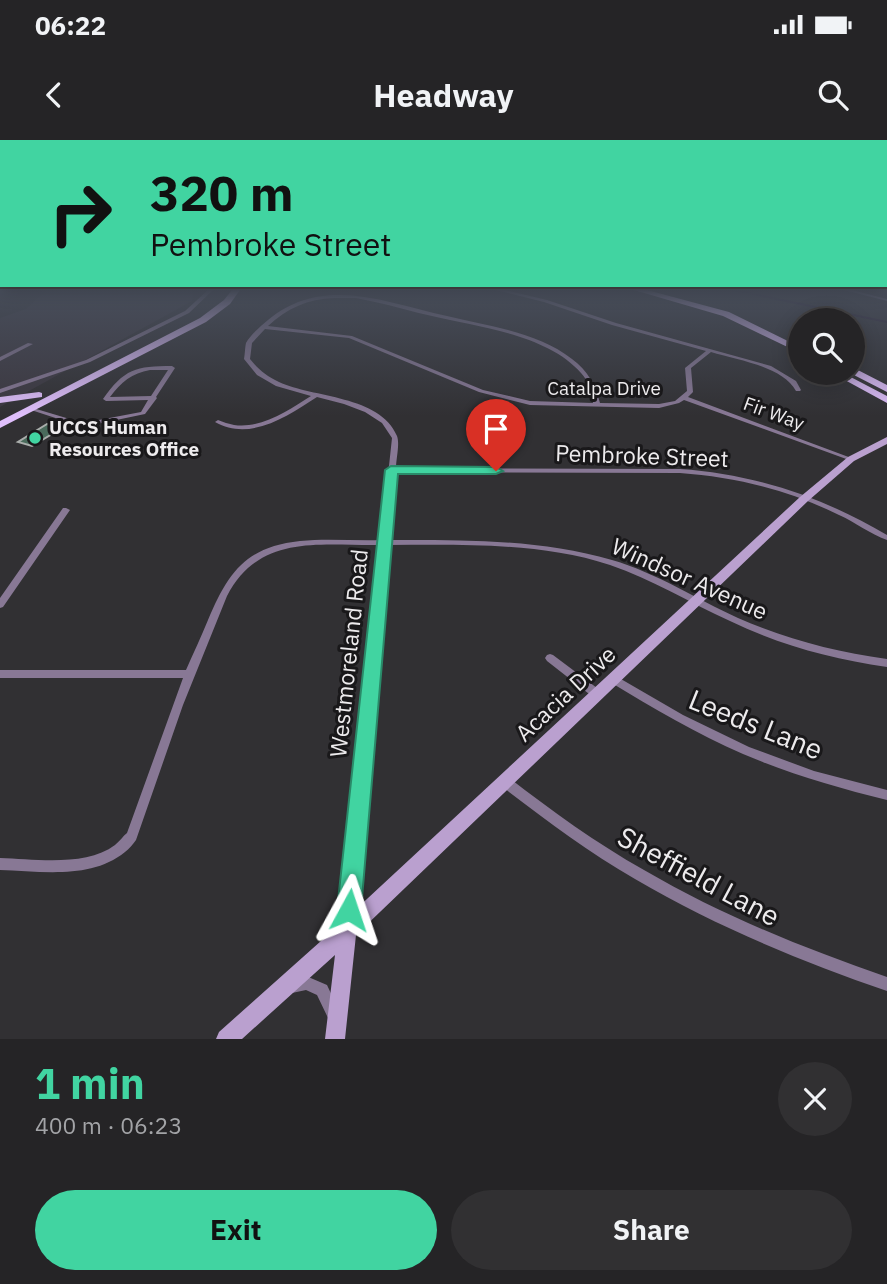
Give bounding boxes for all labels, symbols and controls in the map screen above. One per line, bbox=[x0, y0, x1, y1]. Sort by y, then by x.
text: 06:22 bbox=[35, 8, 106, 42]
text: Headway bbox=[373, 74, 514, 116]
icon: back bbox=[35, 76, 73, 114]
icon: search bbox=[814, 76, 852, 114]
text: 320 m bbox=[150, 161, 294, 224]
icon: right bbox=[35, 168, 126, 259]
text: Pembroke Street bbox=[150, 223, 392, 265]
map controls bbox=[788, 308, 865, 385]
button: search bbox=[788, 308, 865, 385]
street label: Catalpa Drive bbox=[547, 376, 661, 400]
street label: Fir Way bbox=[740, 391, 808, 435]
pin bbox=[466, 399, 526, 471]
icon: arrive bbox=[477, 410, 515, 448]
place label: UCCS Human Resources Office bbox=[49, 415, 199, 461]
marker: UCCS Human Resources Office bbox=[27, 430, 43, 446]
street label: Pembroke Street bbox=[555, 437, 729, 473]
street label: Windsor Avenue bbox=[607, 530, 773, 626]
street label: Westmoreland Road bbox=[322, 547, 374, 759]
street label: Acacia Drive bbox=[508, 639, 622, 747]
street label: Leeds Lane bbox=[684, 680, 828, 768]
street label: Sheffield Lane bbox=[611, 818, 787, 934]
position arrow bbox=[312, 873, 386, 947]
text: 1 min bbox=[35, 1056, 145, 1111]
button: close bbox=[778, 1062, 852, 1136]
text: 400 m · 06:23 bbox=[35, 1110, 182, 1140]
button: Exit bbox=[35, 1190, 437, 1270]
button: Share bbox=[451, 1190, 852, 1270]

